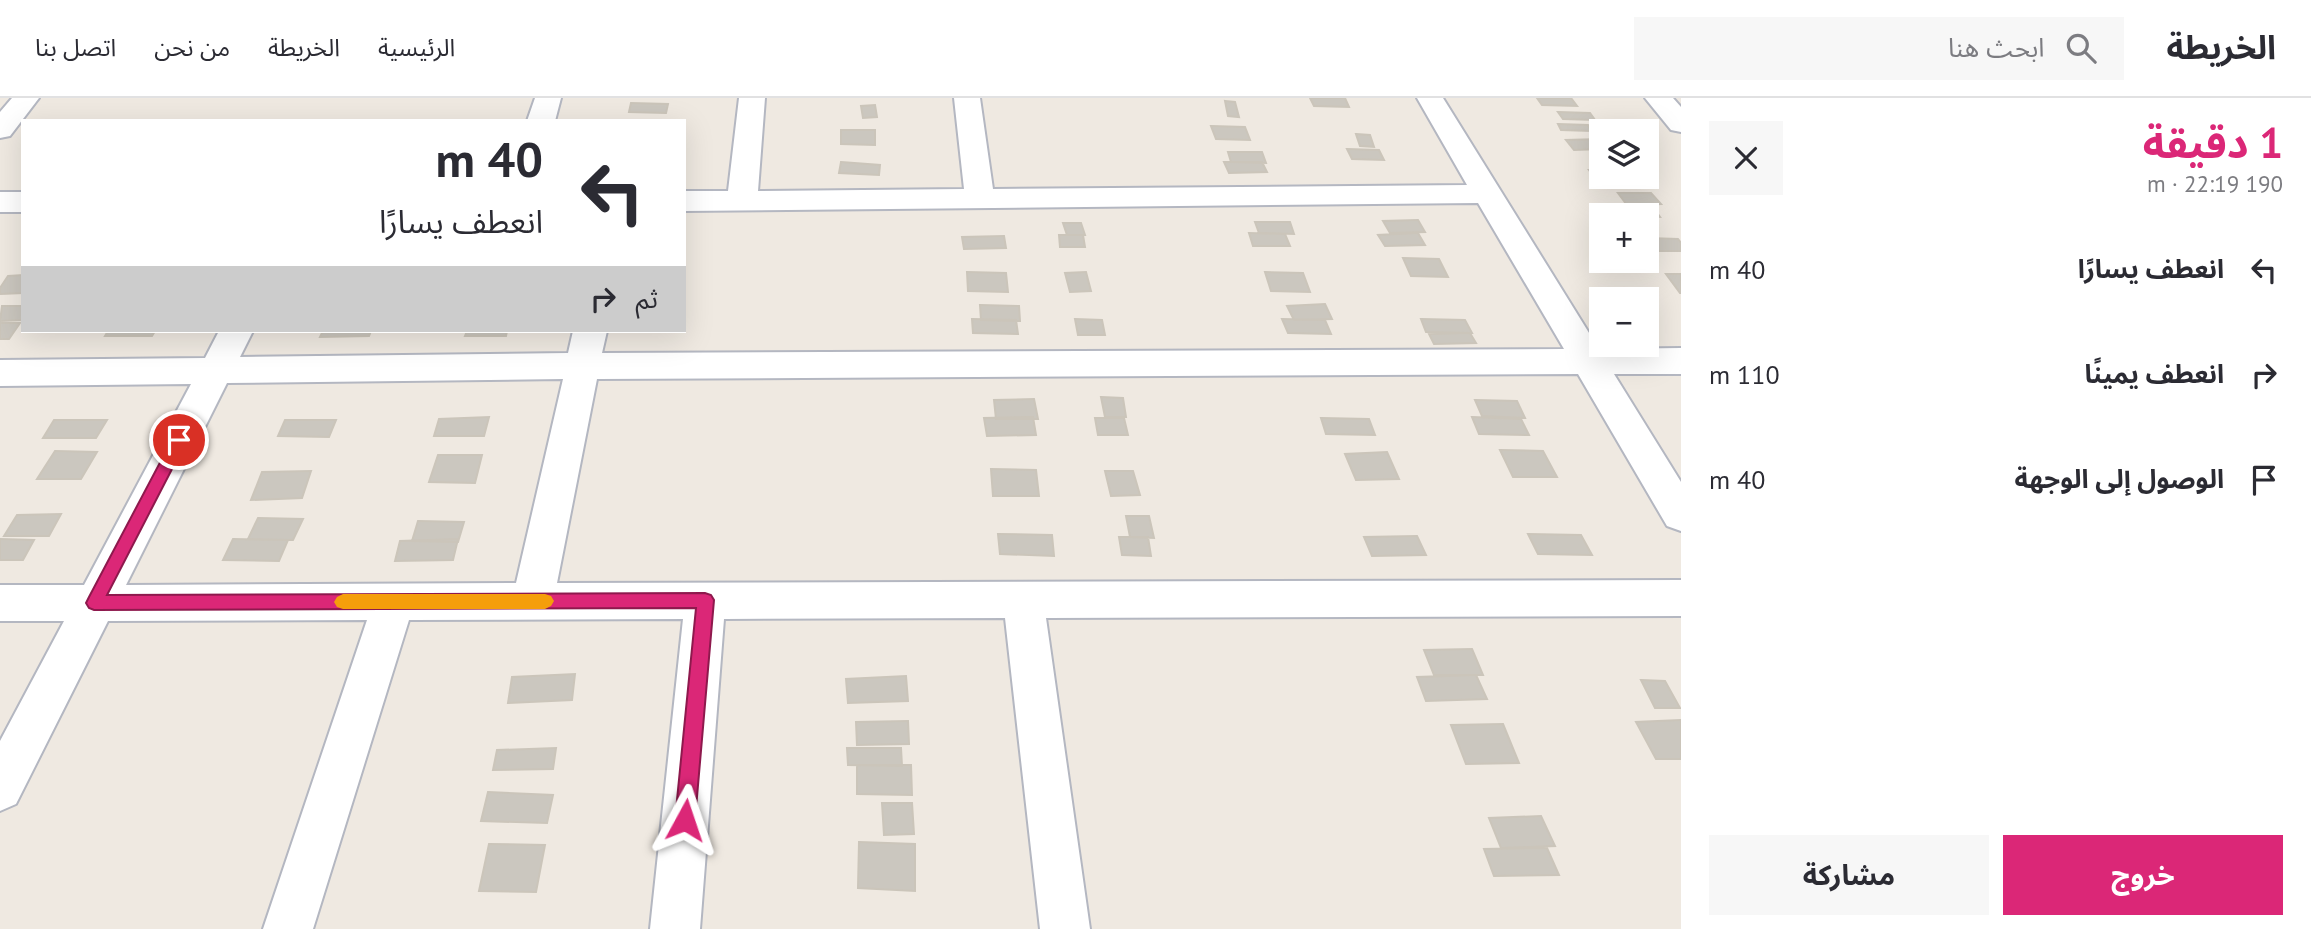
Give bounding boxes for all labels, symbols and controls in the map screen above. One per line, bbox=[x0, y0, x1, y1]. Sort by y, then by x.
search box bbox=[1634, 17, 2124, 80]
text: الخريطة bbox=[2166, 25, 2276, 68]
icon: search bbox=[2062, 29, 2100, 67]
text: ابحث هنا bbox=[1948, 31, 2044, 64]
text: اتصل بنا bbox=[35, 32, 116, 63]
text: من نحن bbox=[154, 32, 230, 63]
text: الخريطة bbox=[268, 32, 340, 63]
text: الرئيسية bbox=[378, 32, 455, 63]
text: 1 دقيقة bbox=[2143, 115, 2283, 170]
map controls bbox=[1589, 119, 1659, 357]
button: layers bbox=[1589, 119, 1659, 189]
button: close bbox=[1709, 121, 1783, 195]
text: 40 m bbox=[436, 127, 543, 191]
icon: left bbox=[567, 147, 658, 238]
text: 190 m · 22:19 bbox=[2147, 169, 2283, 198]
text: انعطف يسارًا bbox=[379, 200, 543, 242]
button: + bbox=[1589, 203, 1659, 273]
icon: left bbox=[2245, 251, 2283, 289]
text: انعطف يسارًا bbox=[2078, 252, 2224, 285]
text: 40 m bbox=[1709, 253, 1765, 286]
icon: right bbox=[584, 280, 622, 318]
text: ثم bbox=[636, 282, 658, 315]
button: − bbox=[1589, 287, 1659, 357]
icon: right bbox=[2245, 356, 2283, 394]
text: انعطف يمينًا bbox=[2084, 357, 2224, 390]
text: 110 m bbox=[1709, 358, 1780, 391]
pin bbox=[149, 410, 209, 470]
icon: arrive bbox=[160, 421, 198, 459]
icon: arrive bbox=[2245, 461, 2283, 499]
text: الوصول إلى الوجهة bbox=[2015, 462, 2224, 495]
text: 40 m bbox=[1709, 463, 1765, 496]
position arrow bbox=[648, 783, 722, 857]
button: مشاركة bbox=[1709, 835, 1989, 915]
button: خروج bbox=[2003, 835, 2283, 915]

